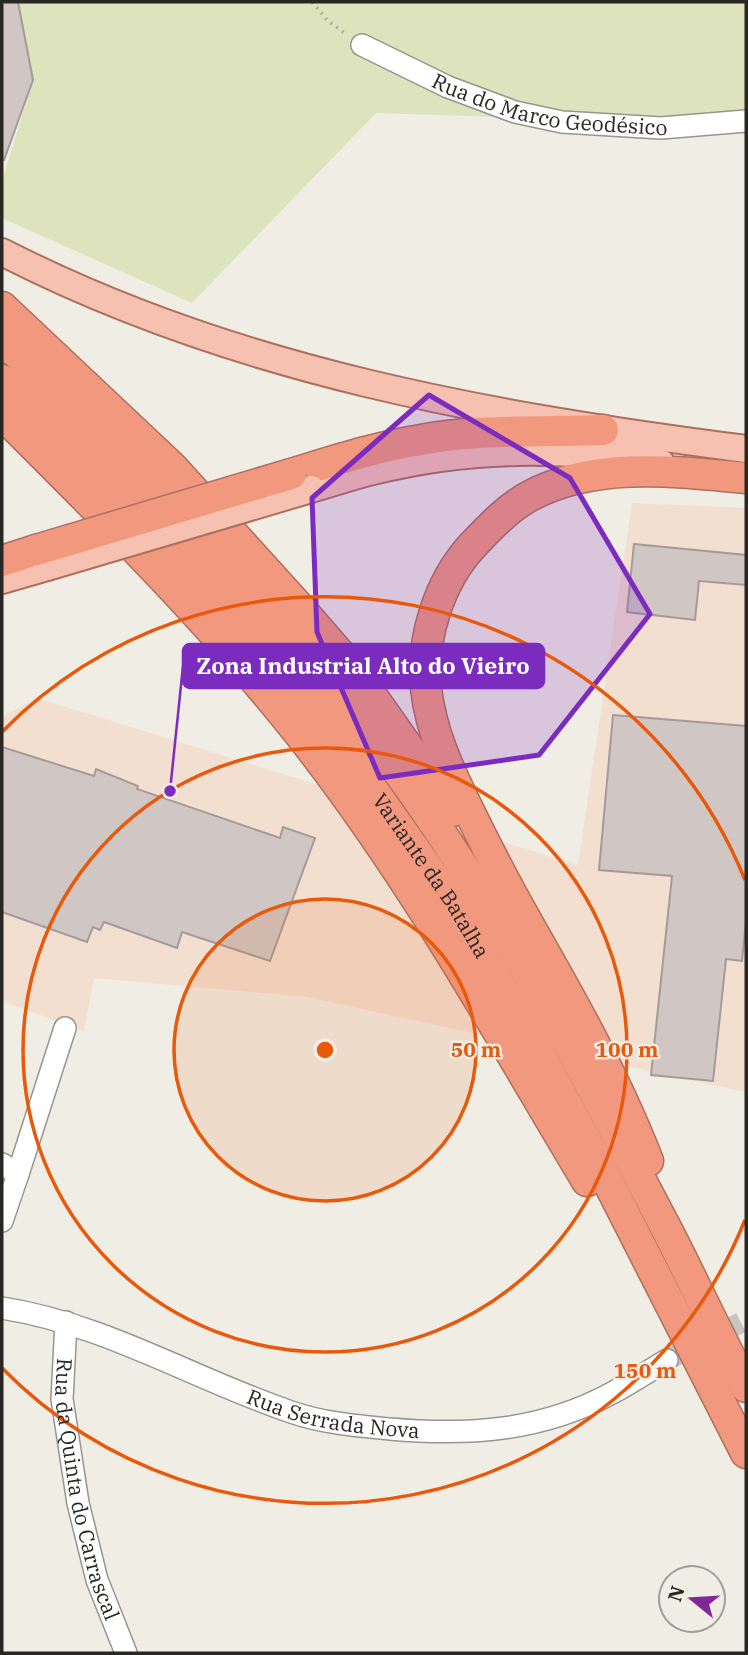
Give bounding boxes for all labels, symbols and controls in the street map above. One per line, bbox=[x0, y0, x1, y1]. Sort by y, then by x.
street label: Rua do Marco Geodésico bbox=[428, 66, 668, 141]
callout: Zona Industrial Alto do Vieiro bbox=[183, 644, 544, 688]
text: Zona Industrial Alto do Vieiro bbox=[196, 650, 530, 680]
street label: Variante da Batalha bbox=[367, 787, 497, 963]
text: 50 m bbox=[451, 1035, 501, 1063]
text: 100 m bbox=[595, 1035, 659, 1063]
centre of rings bbox=[313, 1038, 337, 1062]
text: 150 m bbox=[613, 1356, 677, 1384]
street label: Rua da Quinta do Carrascal bbox=[49, 1357, 127, 1624]
street label: Rua Serrada Nova bbox=[243, 1382, 421, 1444]
north arrow bbox=[657, 1564, 727, 1634]
text: N bbox=[662, 1583, 690, 1605]

